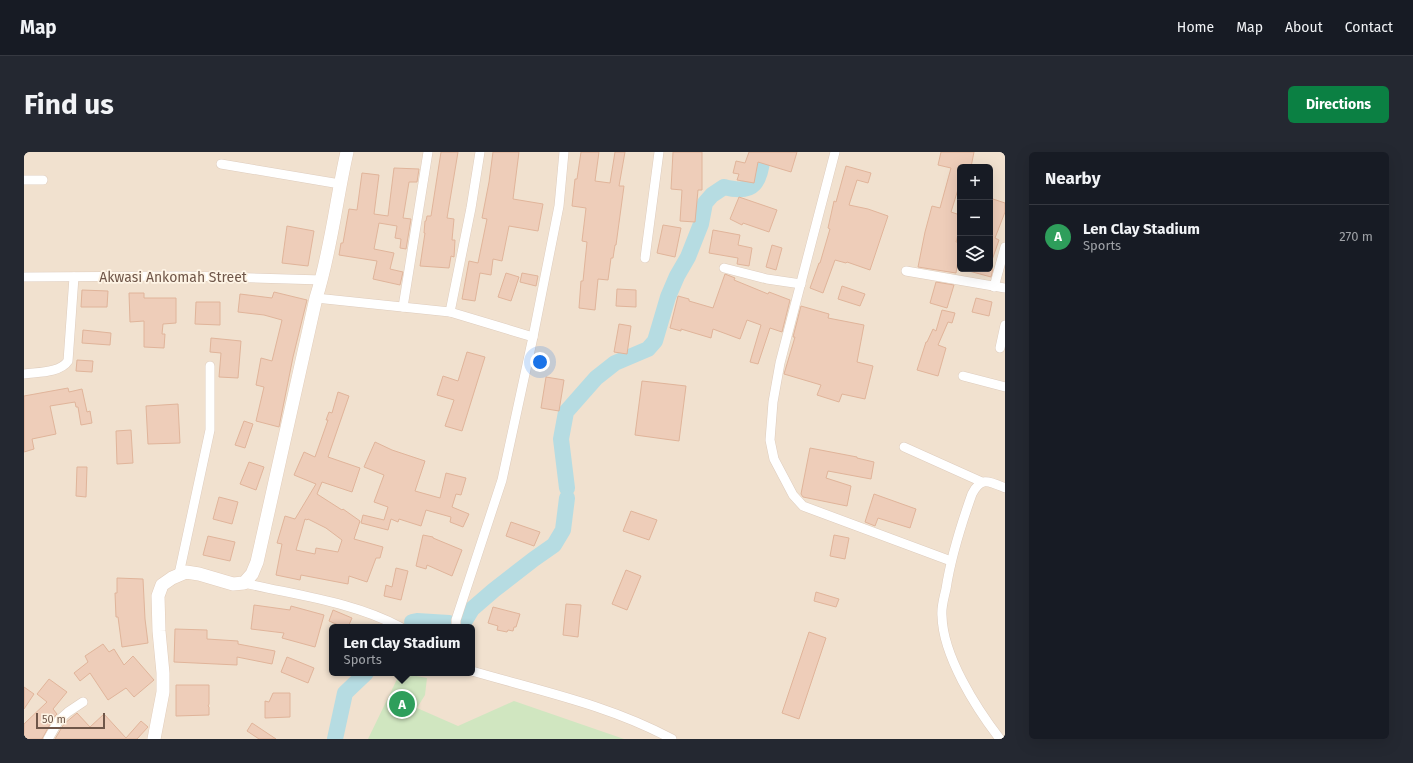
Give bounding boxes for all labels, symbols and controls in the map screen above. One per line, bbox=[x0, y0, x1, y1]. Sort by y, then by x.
text: Map bbox=[20, 16, 57, 39]
text: Home bbox=[1177, 19, 1214, 36]
text: Map bbox=[1236, 19, 1263, 36]
text: About bbox=[1285, 19, 1323, 36]
text: Contact bbox=[1345, 19, 1393, 36]
button: Directions bbox=[1288, 86, 1389, 123]
text: Find us bbox=[24, 88, 114, 121]
map controls bbox=[957, 164, 993, 272]
button: + bbox=[957, 164, 993, 200]
text: Nearby bbox=[1045, 168, 1100, 189]
button: − bbox=[957, 200, 993, 236]
text: Len Clay Stadium bbox=[1083, 220, 1200, 238]
text: A bbox=[1054, 229, 1062, 244]
text: 270 m bbox=[1339, 229, 1373, 244]
button: layers bbox=[957, 236, 993, 272]
text: Sports bbox=[1083, 238, 1121, 253]
street label: Akwasi Ankomah Street bbox=[99, 269, 248, 286]
your location bbox=[530, 352, 550, 372]
popup bbox=[329, 624, 475, 676]
text: Len Clay Stadium bbox=[344, 634, 460, 652]
text: Sports bbox=[344, 652, 382, 667]
pin: A bbox=[389, 689, 415, 719]
scale bar bbox=[36, 711, 105, 730]
text: 50 m bbox=[42, 713, 66, 726]

